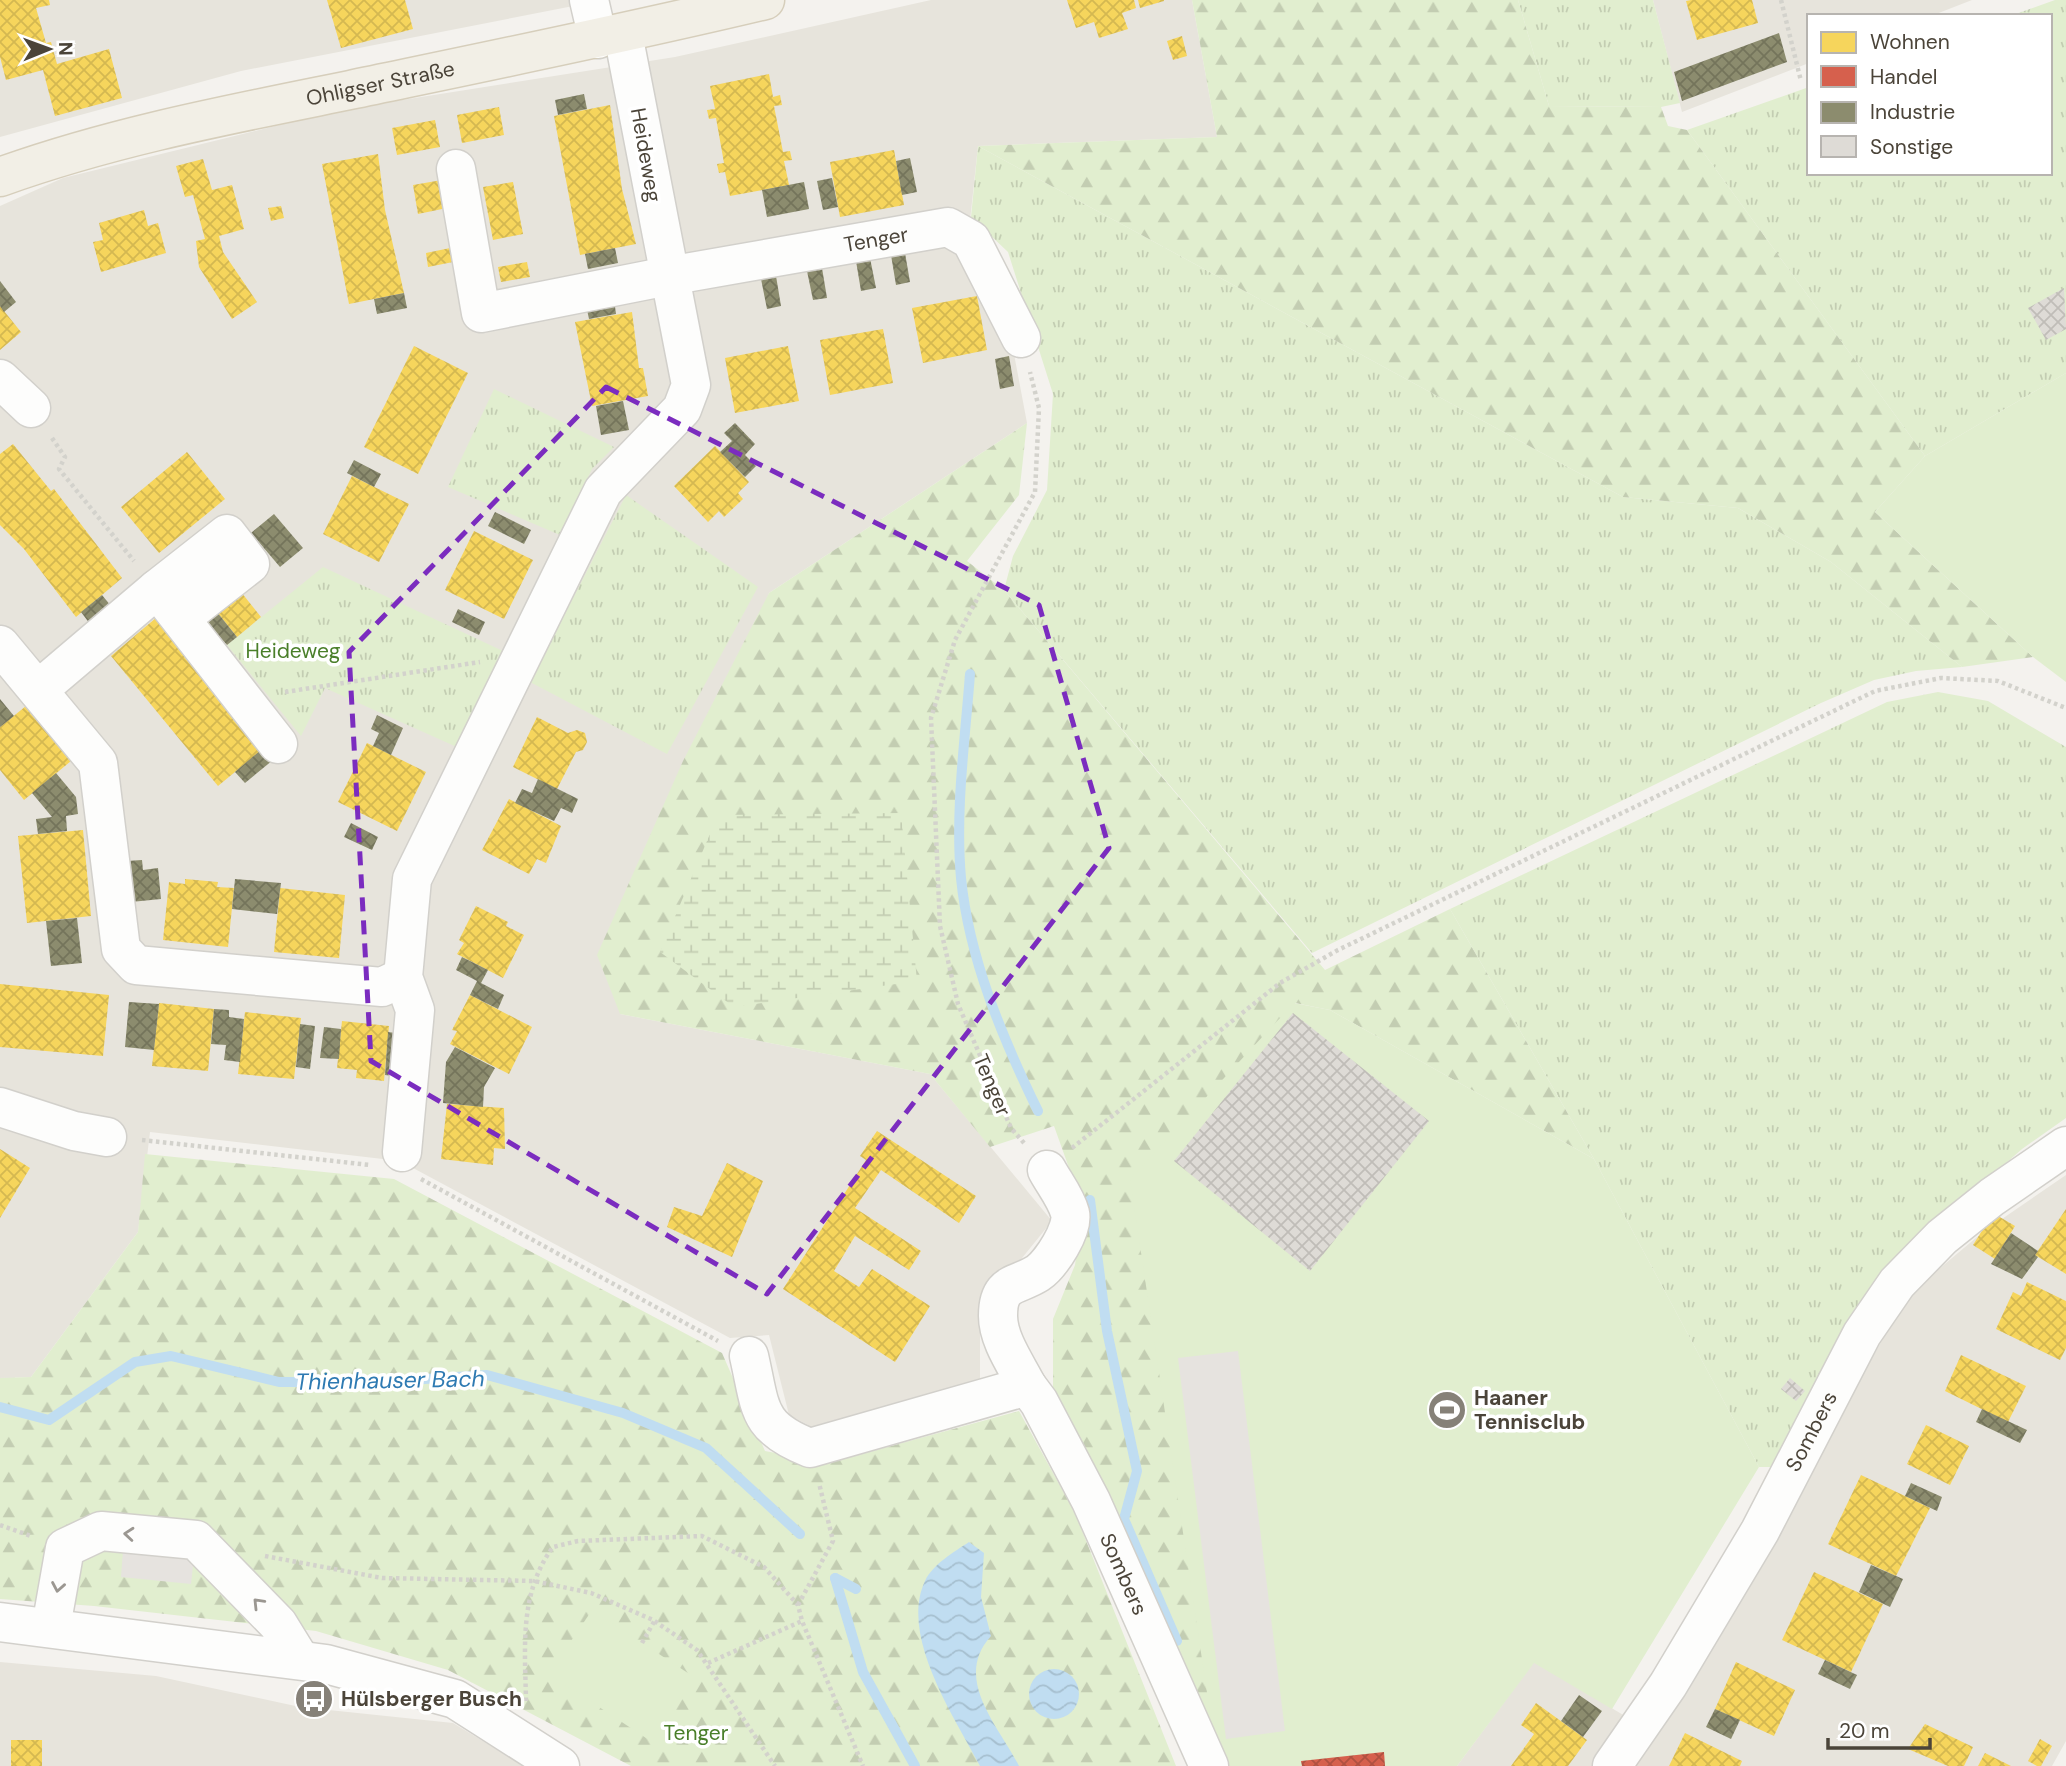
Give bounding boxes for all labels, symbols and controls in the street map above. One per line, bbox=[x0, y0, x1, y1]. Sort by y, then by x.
north arrow bbox=[14, 14, 84, 84]
legend bbox=[1807, 14, 2052, 175]
text: Wohnen bbox=[1870, 28, 1950, 56]
text: N bbox=[53, 42, 78, 56]
street label: Ohligser Straße bbox=[304, 55, 457, 113]
text: Handel bbox=[1870, 63, 1938, 91]
text: Industrie bbox=[1870, 98, 1955, 126]
street label: Heideweg bbox=[624, 106, 668, 205]
text: Sonstige bbox=[1870, 133, 1953, 161]
street label: Tenger bbox=[842, 220, 911, 259]
park label: Heideweg bbox=[245, 637, 341, 665]
street label: Tenger bbox=[966, 1050, 1018, 1121]
water label: Thienhauser Bach bbox=[295, 1363, 485, 1397]
place label: Haaner Tennisclub bbox=[1474, 1384, 1585, 1436]
street label: Sombers bbox=[1779, 1386, 1844, 1476]
sports icon: Haaner Tennisclub bbox=[1426, 1389, 1468, 1431]
one-way arrow bbox=[123, 1527, 134, 1542]
street label: Sombers bbox=[1093, 1529, 1154, 1620]
one-way arrow bbox=[51, 1581, 66, 1593]
one-way arrow bbox=[253, 1599, 266, 1612]
bus stop icon: Hülsberger Busch bbox=[293, 1678, 335, 1720]
place label: Hülsberger Busch bbox=[341, 1685, 522, 1713]
scale bar bbox=[1828, 1706, 1930, 1750]
text: 20 m bbox=[1839, 1717, 1890, 1745]
park label: Tenger bbox=[664, 1719, 729, 1747]

